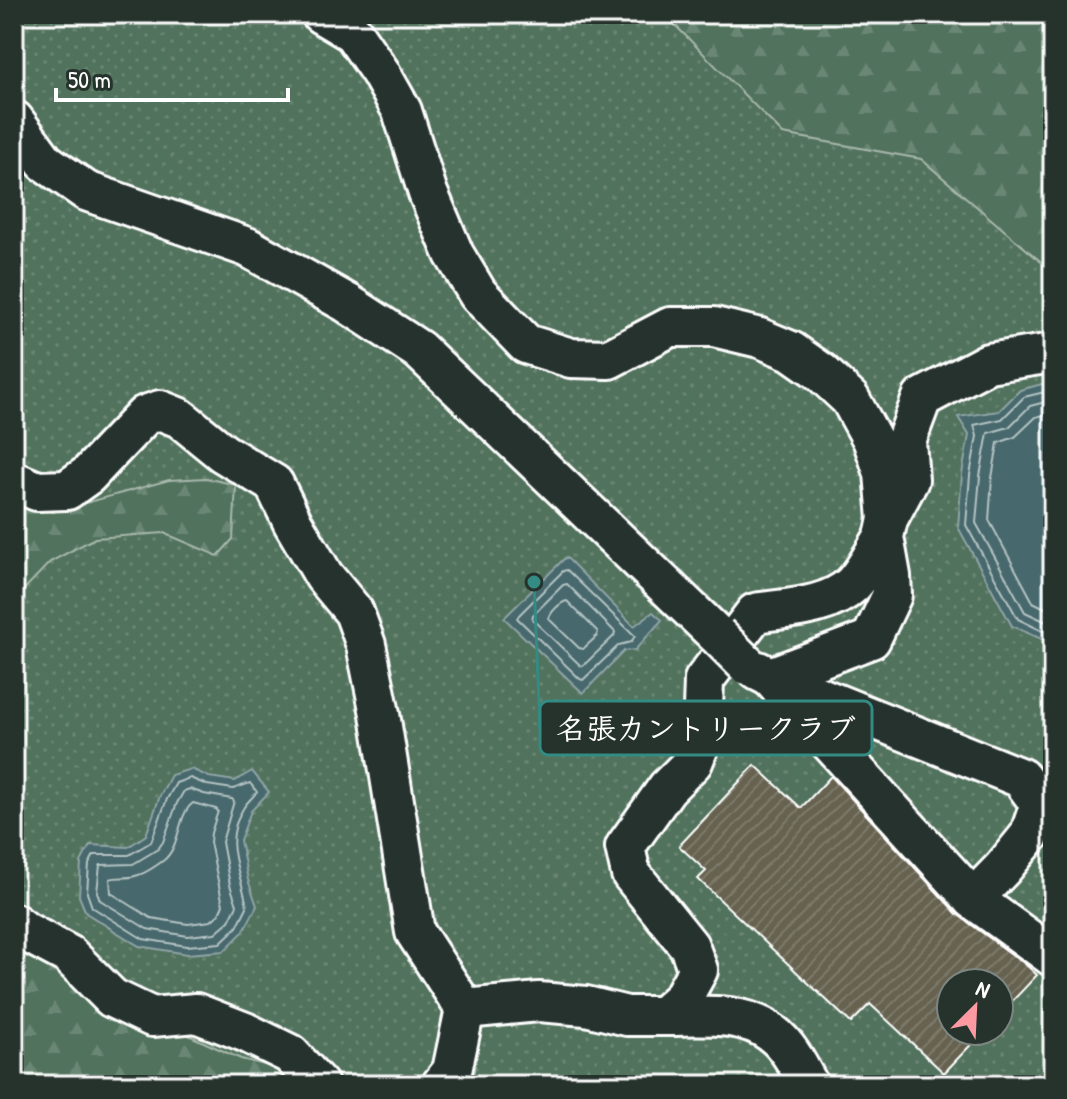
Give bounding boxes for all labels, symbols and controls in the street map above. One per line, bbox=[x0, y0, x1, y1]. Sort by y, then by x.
scale bar bbox=[56, 52, 288, 102]
text: 50 m bbox=[68, 63, 111, 95]
callout: 名張カントリークラブ bbox=[540, 701, 872, 755]
text: 名張カントリークラブ bbox=[556, 708, 856, 748]
north arrow bbox=[935, 967, 1015, 1047]
text: N bbox=[972, 973, 995, 1005]

